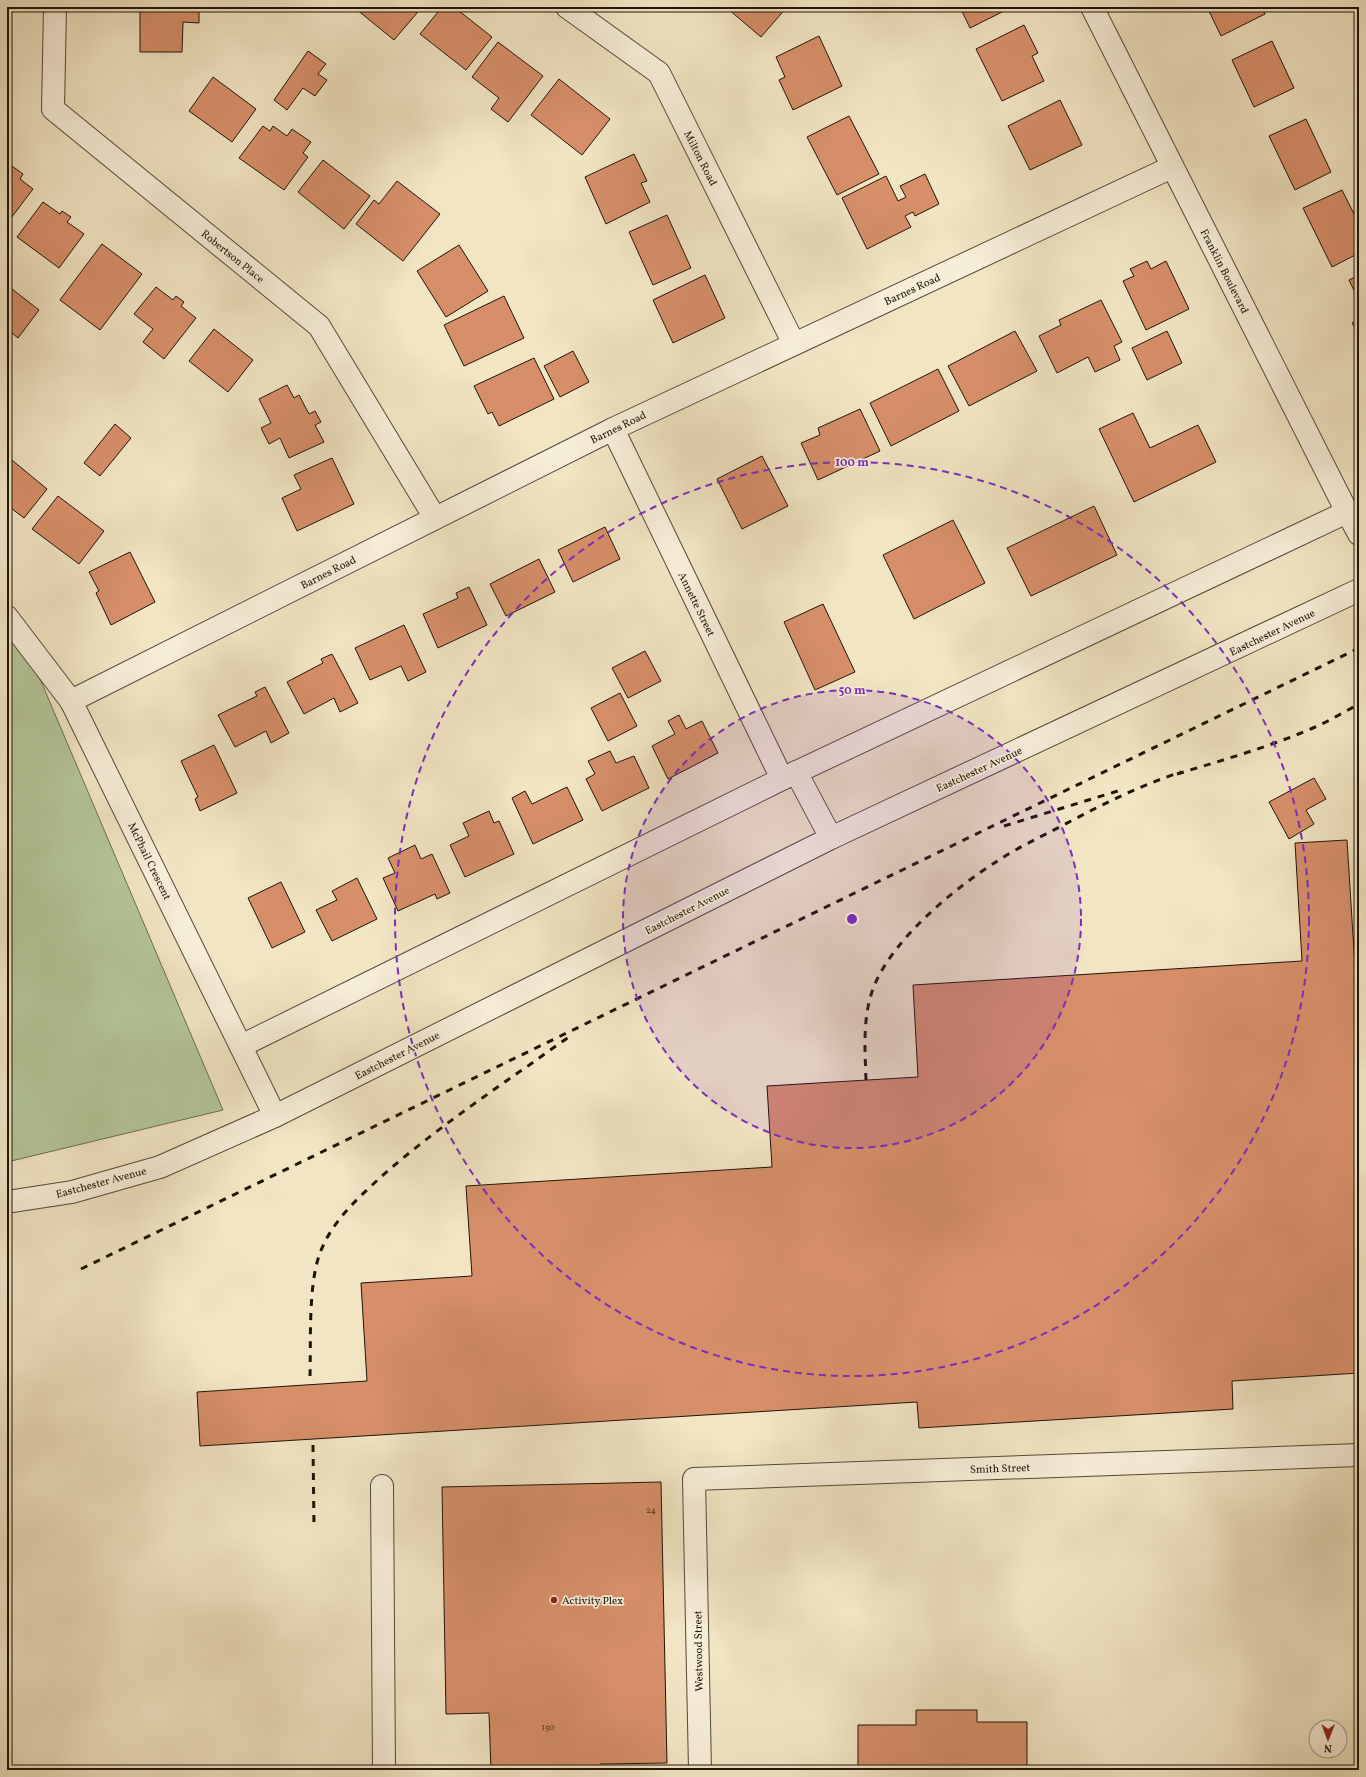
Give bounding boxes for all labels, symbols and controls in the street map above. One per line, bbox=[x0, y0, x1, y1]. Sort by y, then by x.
street label: Milton Road bbox=[679, 129, 720, 189]
street label: Robertson Place bbox=[197, 227, 267, 287]
street label: Franklin Boulevard bbox=[1196, 227, 1252, 317]
street label: Barnes Road bbox=[882, 271, 943, 310]
street label: Barnes Road bbox=[588, 408, 649, 448]
text: 100 m bbox=[835, 455, 869, 471]
street label: Barnes Road bbox=[298, 553, 359, 594]
street label: Annette Street bbox=[674, 570, 718, 639]
street label: Eastchester Avenue bbox=[1227, 606, 1318, 661]
text: 50 m bbox=[838, 683, 866, 699]
street label: Eastchester Avenue bbox=[934, 744, 1025, 797]
street label: McPhail Crescent bbox=[123, 820, 174, 903]
street label: Eastchester Avenue bbox=[643, 883, 733, 939]
centre of rings bbox=[845, 912, 859, 926]
street label: Eastchester Avenue bbox=[353, 1028, 443, 1084]
street label: Eastchester Avenue bbox=[54, 1164, 148, 1203]
street label: Smith Street bbox=[970, 1461, 1031, 1478]
house number: 24 bbox=[646, 1504, 656, 1517]
place label: Activity Plex bbox=[562, 1594, 623, 1609]
marker: Activity Plex bbox=[549, 1595, 559, 1605]
street label: Westwood Street bbox=[691, 1610, 708, 1692]
north arrow bbox=[1308, 1719, 1348, 1759]
house number: 150 bbox=[541, 1721, 555, 1734]
text: N bbox=[1324, 1740, 1332, 1755]

